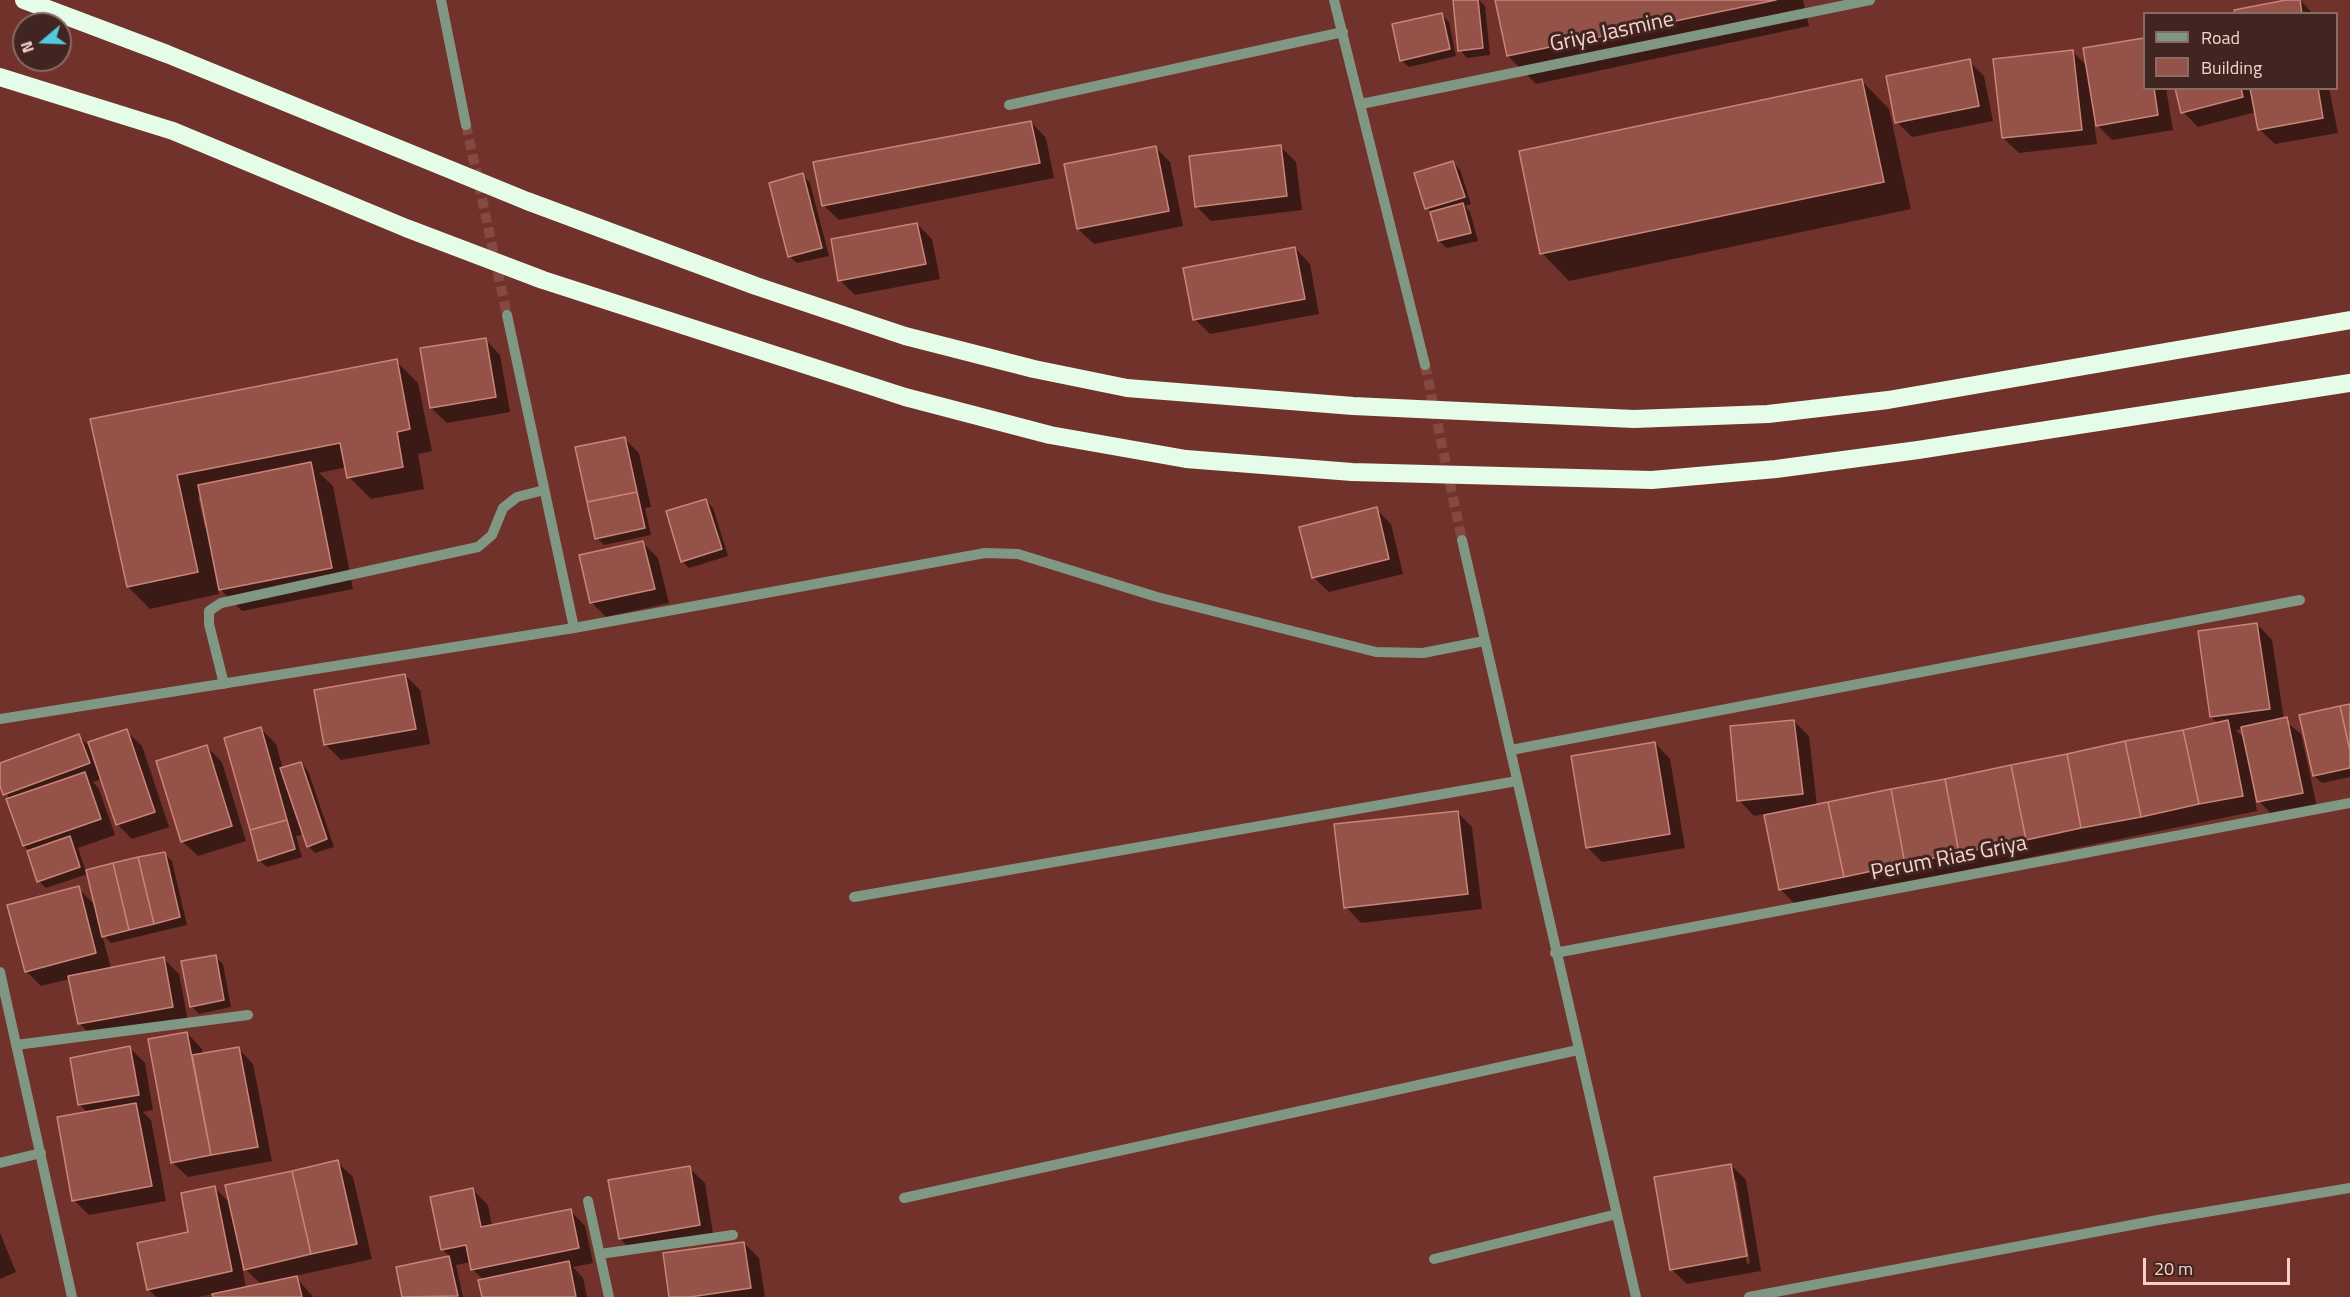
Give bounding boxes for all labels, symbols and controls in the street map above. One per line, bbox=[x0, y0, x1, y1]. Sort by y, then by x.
street label: Griya Jasmine bbox=[1548, 7, 1676, 59]
north arrow bbox=[12, 12, 72, 72]
legend bbox=[2143, 12, 2338, 90]
text: Road bbox=[2201, 24, 2240, 51]
text: N bbox=[14, 38, 40, 56]
text: Building bbox=[2201, 54, 2262, 81]
street label: Perum Rias Griya bbox=[1869, 831, 2029, 887]
scale bar bbox=[2146, 1246, 2293, 1284]
text: 20 m bbox=[2154, 1255, 2193, 1282]

